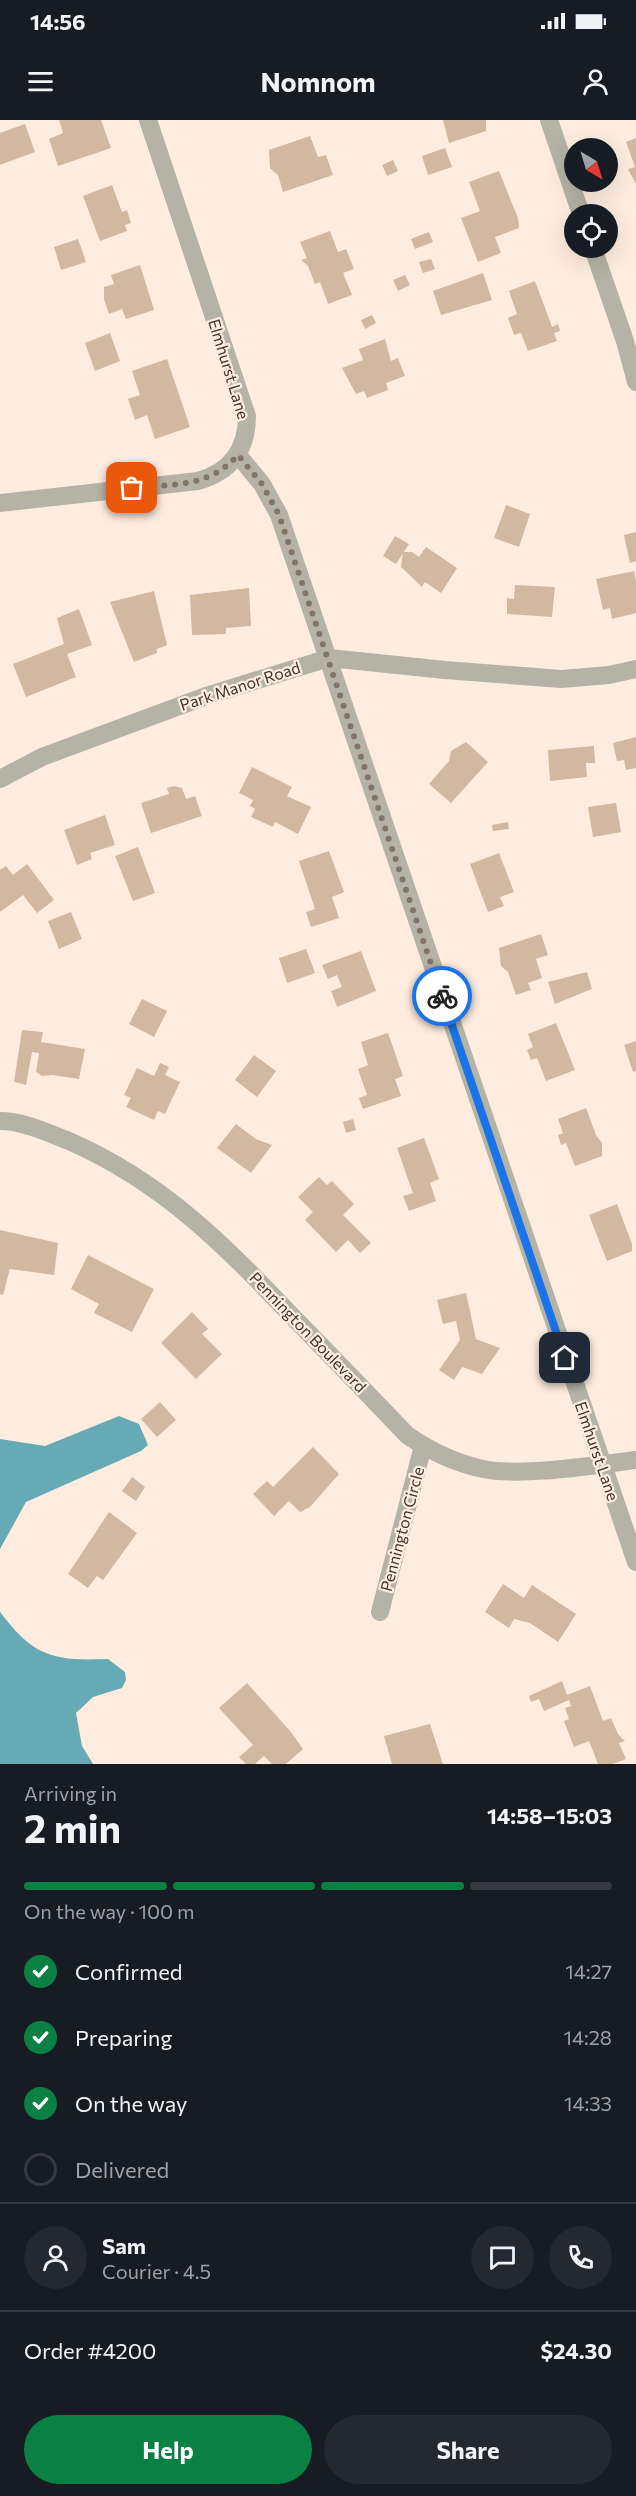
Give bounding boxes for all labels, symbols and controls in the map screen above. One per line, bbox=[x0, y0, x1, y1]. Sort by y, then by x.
text: 14:56 bbox=[30, 8, 86, 35]
icon: menu bbox=[24, 65, 57, 98]
text: Nomnom bbox=[260, 65, 376, 98]
icon: person bbox=[579, 65, 612, 98]
north arrow bbox=[564, 138, 618, 192]
map controls bbox=[564, 138, 618, 258]
button: locate bbox=[564, 204, 618, 258]
street label: Elmhurst Lane bbox=[205, 316, 254, 421]
pin bbox=[106, 462, 157, 513]
icon: bag bbox=[115, 471, 148, 504]
street label: Park Manor Road bbox=[177, 657, 303, 714]
courier bbox=[412, 966, 472, 1026]
icon: bike bbox=[426, 980, 459, 1013]
street label: Pennington Boulevard bbox=[246, 1268, 371, 1396]
pin bbox=[539, 1332, 590, 1383]
icon: home bbox=[548, 1341, 581, 1374]
street label: Elmhurst Lane bbox=[572, 1399, 623, 1503]
street label: Pennington Circle bbox=[376, 1464, 427, 1593]
text: Arriving in bbox=[24, 1781, 117, 1805]
text: 14:58–15:03 bbox=[487, 1802, 612, 1829]
text: 2 min bbox=[24, 1803, 121, 1851]
text: On the way · 100 m bbox=[24, 1899, 194, 1923]
icon: check bbox=[24, 1955, 57, 1988]
text: Confirmed bbox=[75, 1958, 182, 1985]
text: 14:27 bbox=[565, 1959, 612, 1983]
icon: check bbox=[24, 2021, 57, 2054]
text: Preparing bbox=[75, 2024, 172, 2051]
text: 14:28 bbox=[564, 2025, 612, 2049]
icon: check bbox=[24, 2087, 57, 2120]
text: On the way bbox=[75, 2090, 187, 2117]
text: 14:33 bbox=[564, 2091, 612, 2115]
text: Delivered bbox=[75, 2156, 169, 2183]
button: person bbox=[24, 2226, 87, 2289]
button: chat bbox=[471, 2226, 534, 2289]
button: phone bbox=[549, 2226, 612, 2289]
text: Sam bbox=[102, 2232, 146, 2259]
text: Courier · 4.5 bbox=[102, 2259, 211, 2283]
text: Order #4200 bbox=[24, 2337, 156, 2364]
text: $24.30 bbox=[540, 2337, 612, 2364]
button: Help bbox=[24, 2415, 312, 2484]
button: Share bbox=[324, 2415, 612, 2484]

